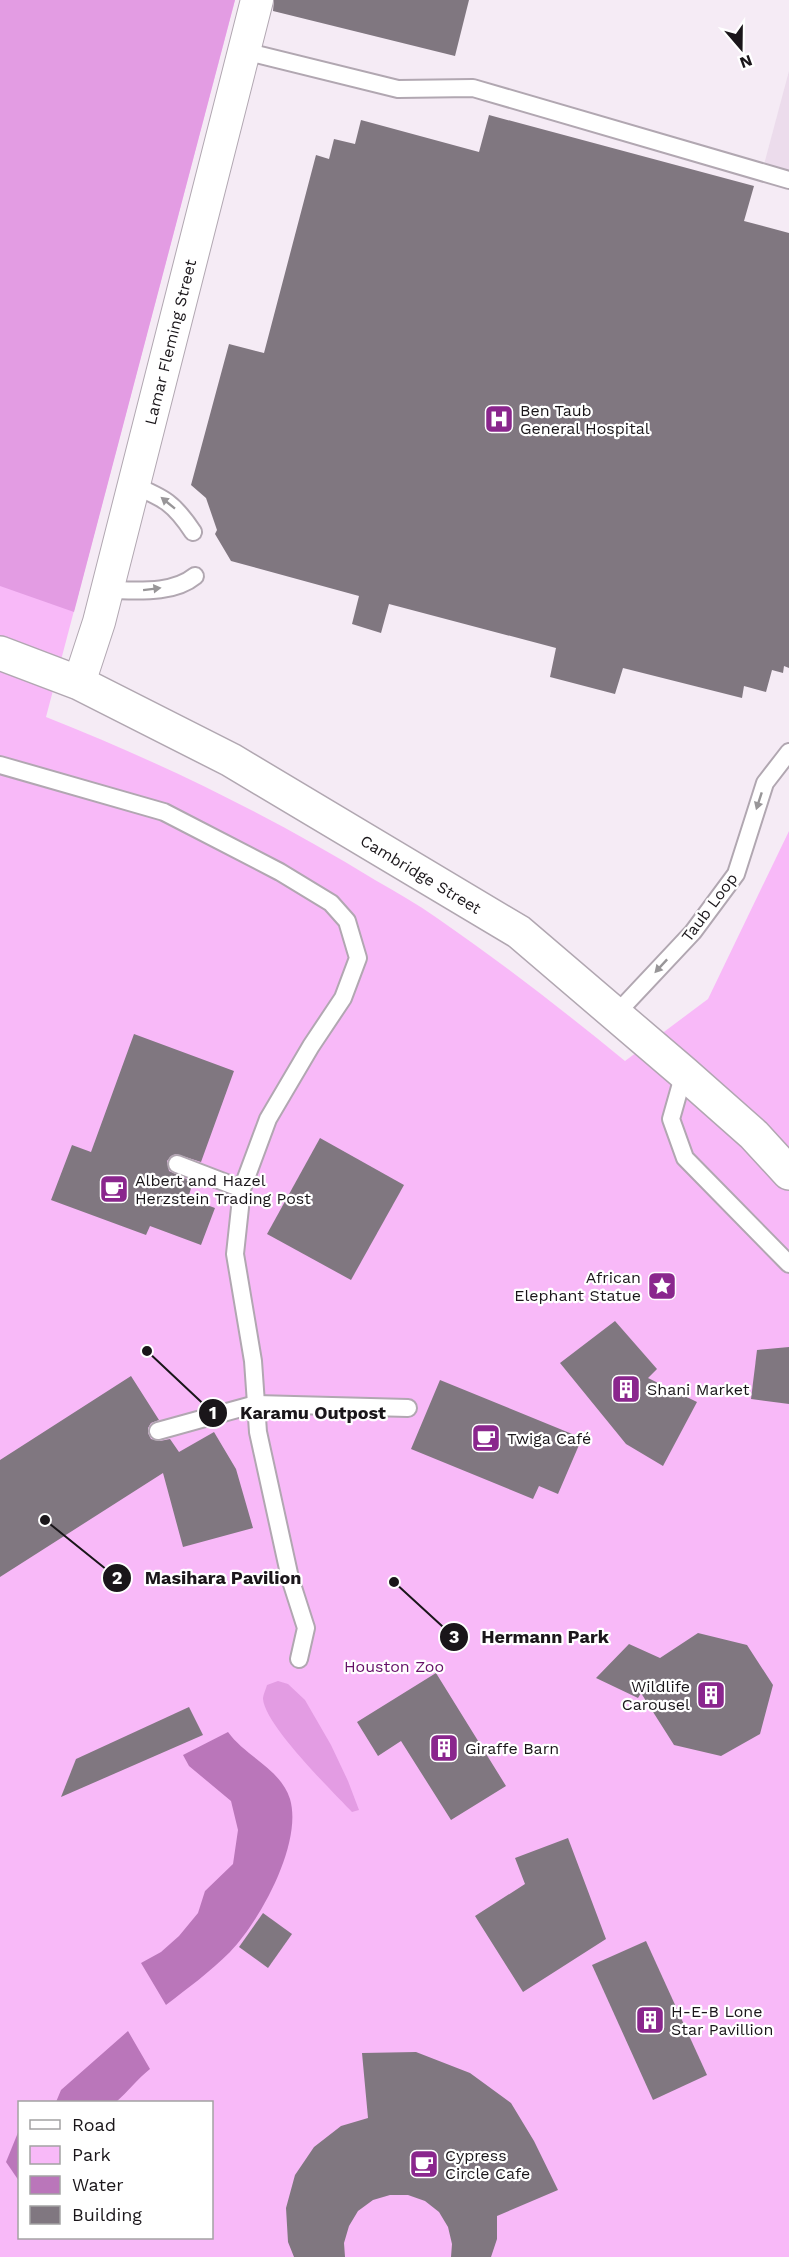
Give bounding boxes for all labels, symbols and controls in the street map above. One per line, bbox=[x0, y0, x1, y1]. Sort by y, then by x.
north arrow bbox=[711, 18, 771, 78]
text: N bbox=[737, 51, 755, 73]
street label: Lamar Fleming Street bbox=[141, 257, 200, 427]
place label: Ben Taub General Hospital bbox=[520, 401, 650, 438]
hospital icon: Ben Taub General Hospital bbox=[483, 403, 515, 435]
one-way arrow bbox=[160, 496, 176, 509]
one-way arrow bbox=[143, 584, 162, 594]
one-way arrow bbox=[754, 792, 763, 810]
street label: Cambridge Street bbox=[357, 831, 485, 918]
street label: Taub Loop bbox=[677, 869, 741, 945]
one-way arrow bbox=[654, 958, 668, 973]
place label: Albert and Hazel Herzstein Trading Post bbox=[135, 1171, 311, 1208]
cafe icon: Albert and Hazel Herzstein Trading Post bbox=[98, 1173, 130, 1205]
place label: African Elephant Statue bbox=[514, 1268, 641, 1305]
place icon: African Elephant Statue bbox=[646, 1270, 678, 1302]
building icon: Shani Market bbox=[610, 1373, 642, 1405]
place label: Shani Market bbox=[647, 1380, 750, 1399]
callout: Karamu Outpost bbox=[198, 1395, 398, 1431]
text: 1 bbox=[209, 1402, 217, 1423]
text: Karamu Outpost bbox=[240, 1402, 386, 1423]
cafe icon: Twiga Café bbox=[470, 1422, 502, 1454]
place label: Twiga Café bbox=[507, 1429, 591, 1448]
callout: Masihara Pavilion bbox=[102, 1560, 313, 1596]
text: 2 bbox=[112, 1567, 122, 1588]
text: Masihara Pavilion bbox=[145, 1567, 301, 1588]
callout: Hermann Park bbox=[439, 1619, 621, 1655]
text: 3 bbox=[449, 1626, 459, 1647]
text: Hermann Park bbox=[481, 1626, 610, 1647]
park label: Houston Zoo bbox=[344, 1657, 444, 1676]
place label: Wildlife Carousel bbox=[622, 1677, 690, 1714]
building icon: Wildlife Carousel bbox=[695, 1679, 727, 1711]
building icon: Giraffe Barn bbox=[428, 1732, 460, 1764]
place label: Giraffe Barn bbox=[465, 1739, 559, 1758]
place label: H-E-B Lone Star Pavillion bbox=[671, 2002, 773, 2039]
building icon: H-E-B Lone Star Pavillion bbox=[634, 2004, 666, 2036]
legend bbox=[18, 2101, 213, 2239]
text: Road bbox=[72, 2114, 116, 2135]
text: Park bbox=[72, 2144, 111, 2165]
place label: Cypress Circle Cafe bbox=[445, 2146, 530, 2183]
cafe icon: Cypress Circle Cafe bbox=[408, 2148, 440, 2180]
text: Water bbox=[72, 2174, 124, 2195]
text: Building bbox=[72, 2204, 142, 2225]

